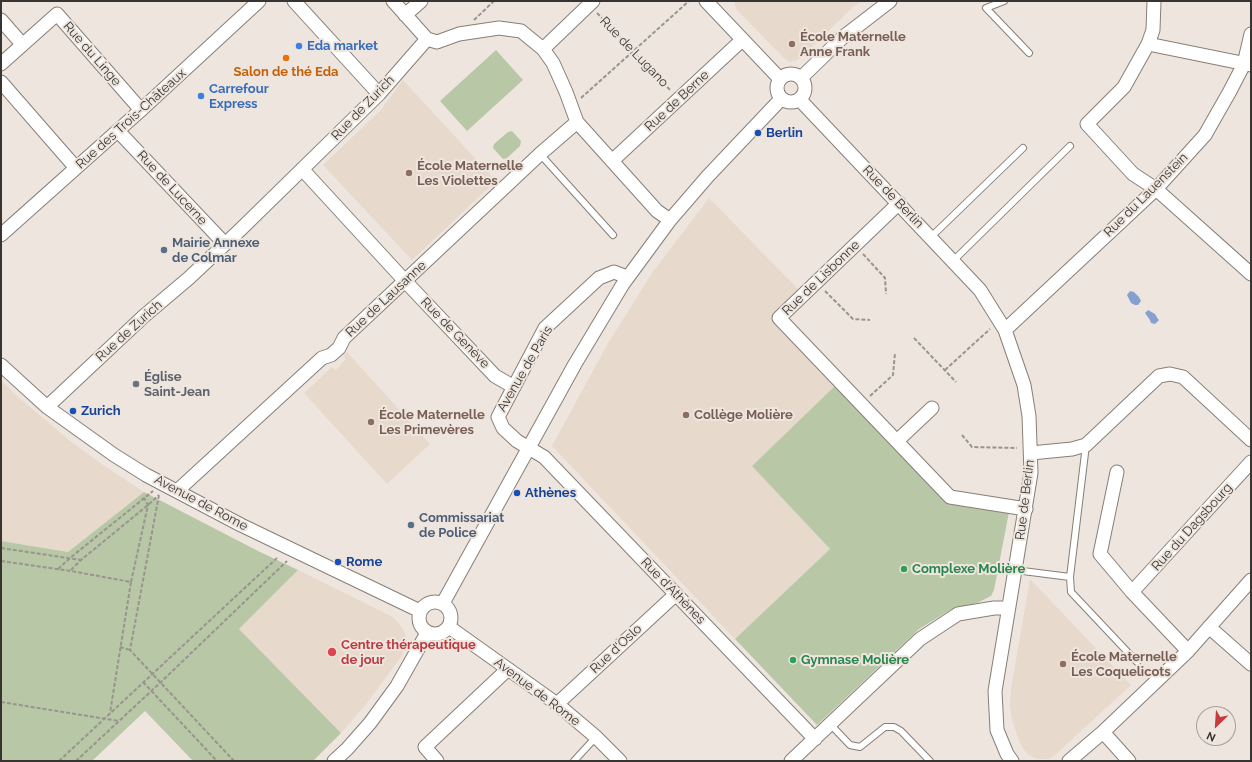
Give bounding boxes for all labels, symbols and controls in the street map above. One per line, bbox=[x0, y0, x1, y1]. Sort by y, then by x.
street label: Rue de Lugano bbox=[597, 14, 671, 90]
street label: Rue du Linge bbox=[60, 19, 124, 89]
place label: École Maternelle Anne Frank bbox=[800, 29, 906, 60]
place label: Eda market bbox=[307, 38, 378, 54]
marker: École Maternelle Anne Frank bbox=[787, 39, 797, 49]
marker: Eda market bbox=[294, 41, 304, 51]
marker: Salon de thé Eda bbox=[281, 53, 291, 63]
place label: Salon de thé Eda bbox=[234, 64, 338, 80]
street label: Rue des Trois-Châteaux bbox=[73, 66, 189, 172]
street label: Rue de Berne bbox=[642, 67, 712, 135]
street label: Rue de Zurich bbox=[328, 72, 398, 144]
place label: Carrefour Express bbox=[209, 81, 269, 112]
marker: Carrefour Express bbox=[196, 91, 206, 101]
place label: Berlin bbox=[766, 125, 803, 141]
marker: Berlin bbox=[753, 128, 763, 138]
street label: Rue de Lucerne bbox=[134, 148, 210, 228]
street label: Rue du Lauenstein bbox=[1101, 150, 1191, 240]
place label: École Maternelle Les Violettes bbox=[417, 158, 523, 189]
street label: Rue de Berlin bbox=[859, 162, 927, 232]
marker: École Maternelle Les Violettes bbox=[404, 168, 414, 178]
place label: Mairie Annexe de Colmar bbox=[172, 235, 260, 266]
street label: Rue de Lisbonne bbox=[779, 237, 863, 319]
marker: Mairie Annexe de Colmar bbox=[159, 245, 169, 255]
street label: Rue de Lausanne bbox=[342, 258, 430, 340]
street label: Rue de Genève bbox=[417, 294, 493, 372]
street label: Rue de Zurich bbox=[93, 297, 165, 365]
street label: Avenue de Paris bbox=[494, 323, 556, 415]
place label: Église Saint-Jean bbox=[144, 369, 210, 400]
marker: Église Saint-Jean bbox=[131, 379, 141, 389]
place label: Zurich bbox=[81, 403, 121, 419]
marker: Zurich bbox=[68, 406, 78, 416]
place label: École Maternelle Les Primevères bbox=[379, 407, 485, 438]
place label: Collège Molière bbox=[694, 407, 793, 423]
marker: Collège Molière bbox=[681, 410, 691, 420]
marker: École Maternelle Les Primevères bbox=[366, 417, 376, 427]
street label: Rue de Berlin bbox=[1012, 459, 1038, 541]
street label: Avenue de Rome bbox=[152, 472, 250, 534]
street label: Rue du Dagsbourg bbox=[1148, 480, 1236, 574]
place label: Athènes bbox=[525, 485, 576, 501]
marker: Athènes bbox=[512, 488, 522, 498]
place label: Commissariat de Police bbox=[419, 510, 504, 541]
marker: Commissariat de Police bbox=[406, 520, 416, 530]
place label: Rome bbox=[346, 554, 382, 570]
street label: Rue d'Athènes bbox=[637, 554, 709, 628]
marker: Rome bbox=[333, 557, 343, 567]
place label: Complexe Molière bbox=[912, 561, 1025, 577]
marker: Complexe Molière bbox=[899, 564, 909, 574]
street label: Rue d'Oslo bbox=[587, 621, 645, 677]
place label: Centre thérapeutique de jour bbox=[341, 637, 476, 668]
marker: Centre thérapeutique de jour bbox=[326, 646, 338, 658]
place label: École Maternelle Les Coquelicots bbox=[1071, 649, 1177, 680]
place label: Gymnase Molière bbox=[801, 652, 909, 668]
street label: Avenue de Rome bbox=[491, 655, 583, 729]
marker: Gymnase Molière bbox=[788, 655, 798, 665]
marker: École Maternelle Les Coquelicots bbox=[1058, 659, 1068, 669]
north arrow bbox=[1196, 706, 1236, 746]
text: N bbox=[1205, 729, 1218, 744]

